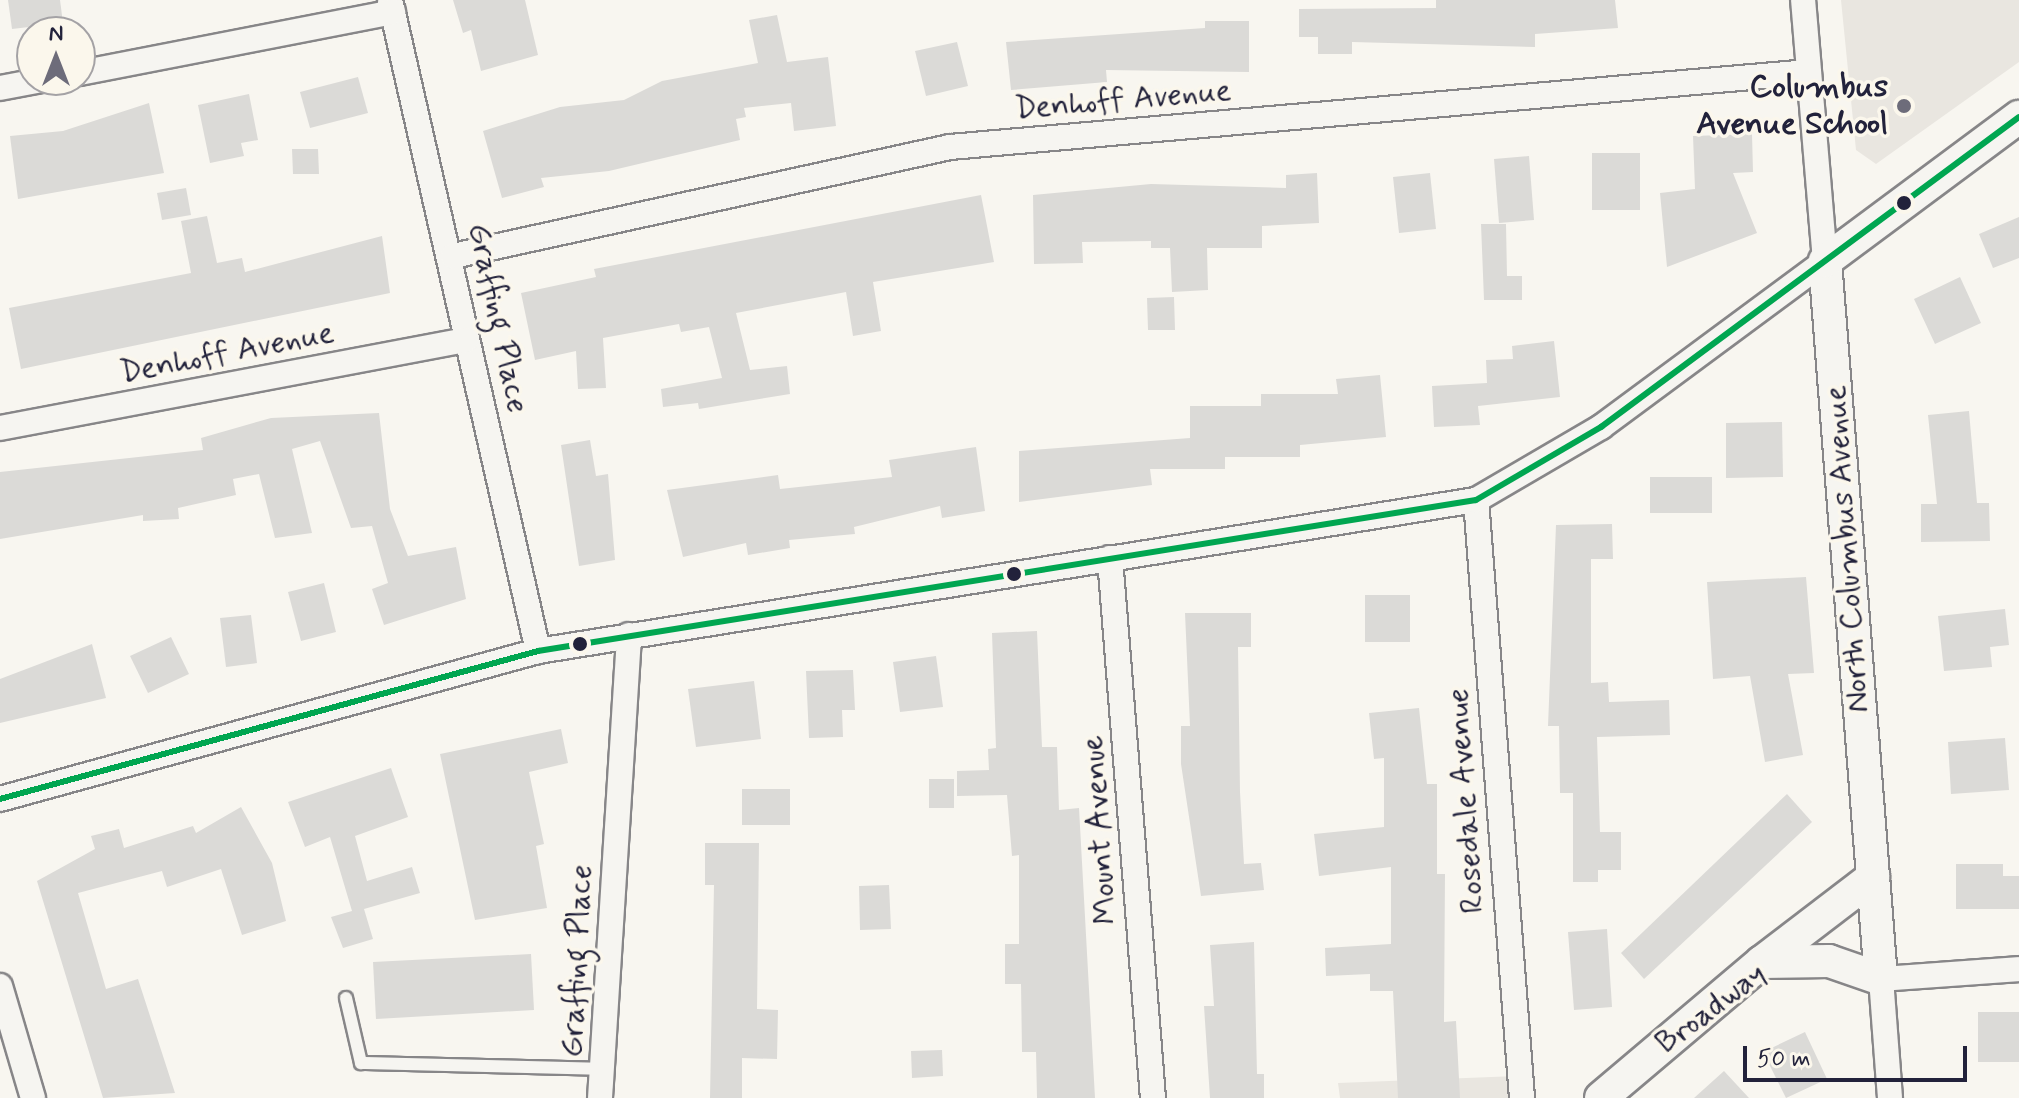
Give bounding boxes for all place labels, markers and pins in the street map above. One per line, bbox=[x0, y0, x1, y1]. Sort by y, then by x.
place label: Columbus Avenue School bbox=[1696, 69, 1888, 144]
marker: Columbus Avenue School bbox=[1895, 97, 1913, 115]
unlabelled marker bbox=[1896, 195, 1912, 211]
unlabelled marker bbox=[1006, 566, 1022, 582]
unlabelled marker bbox=[572, 636, 588, 652]

